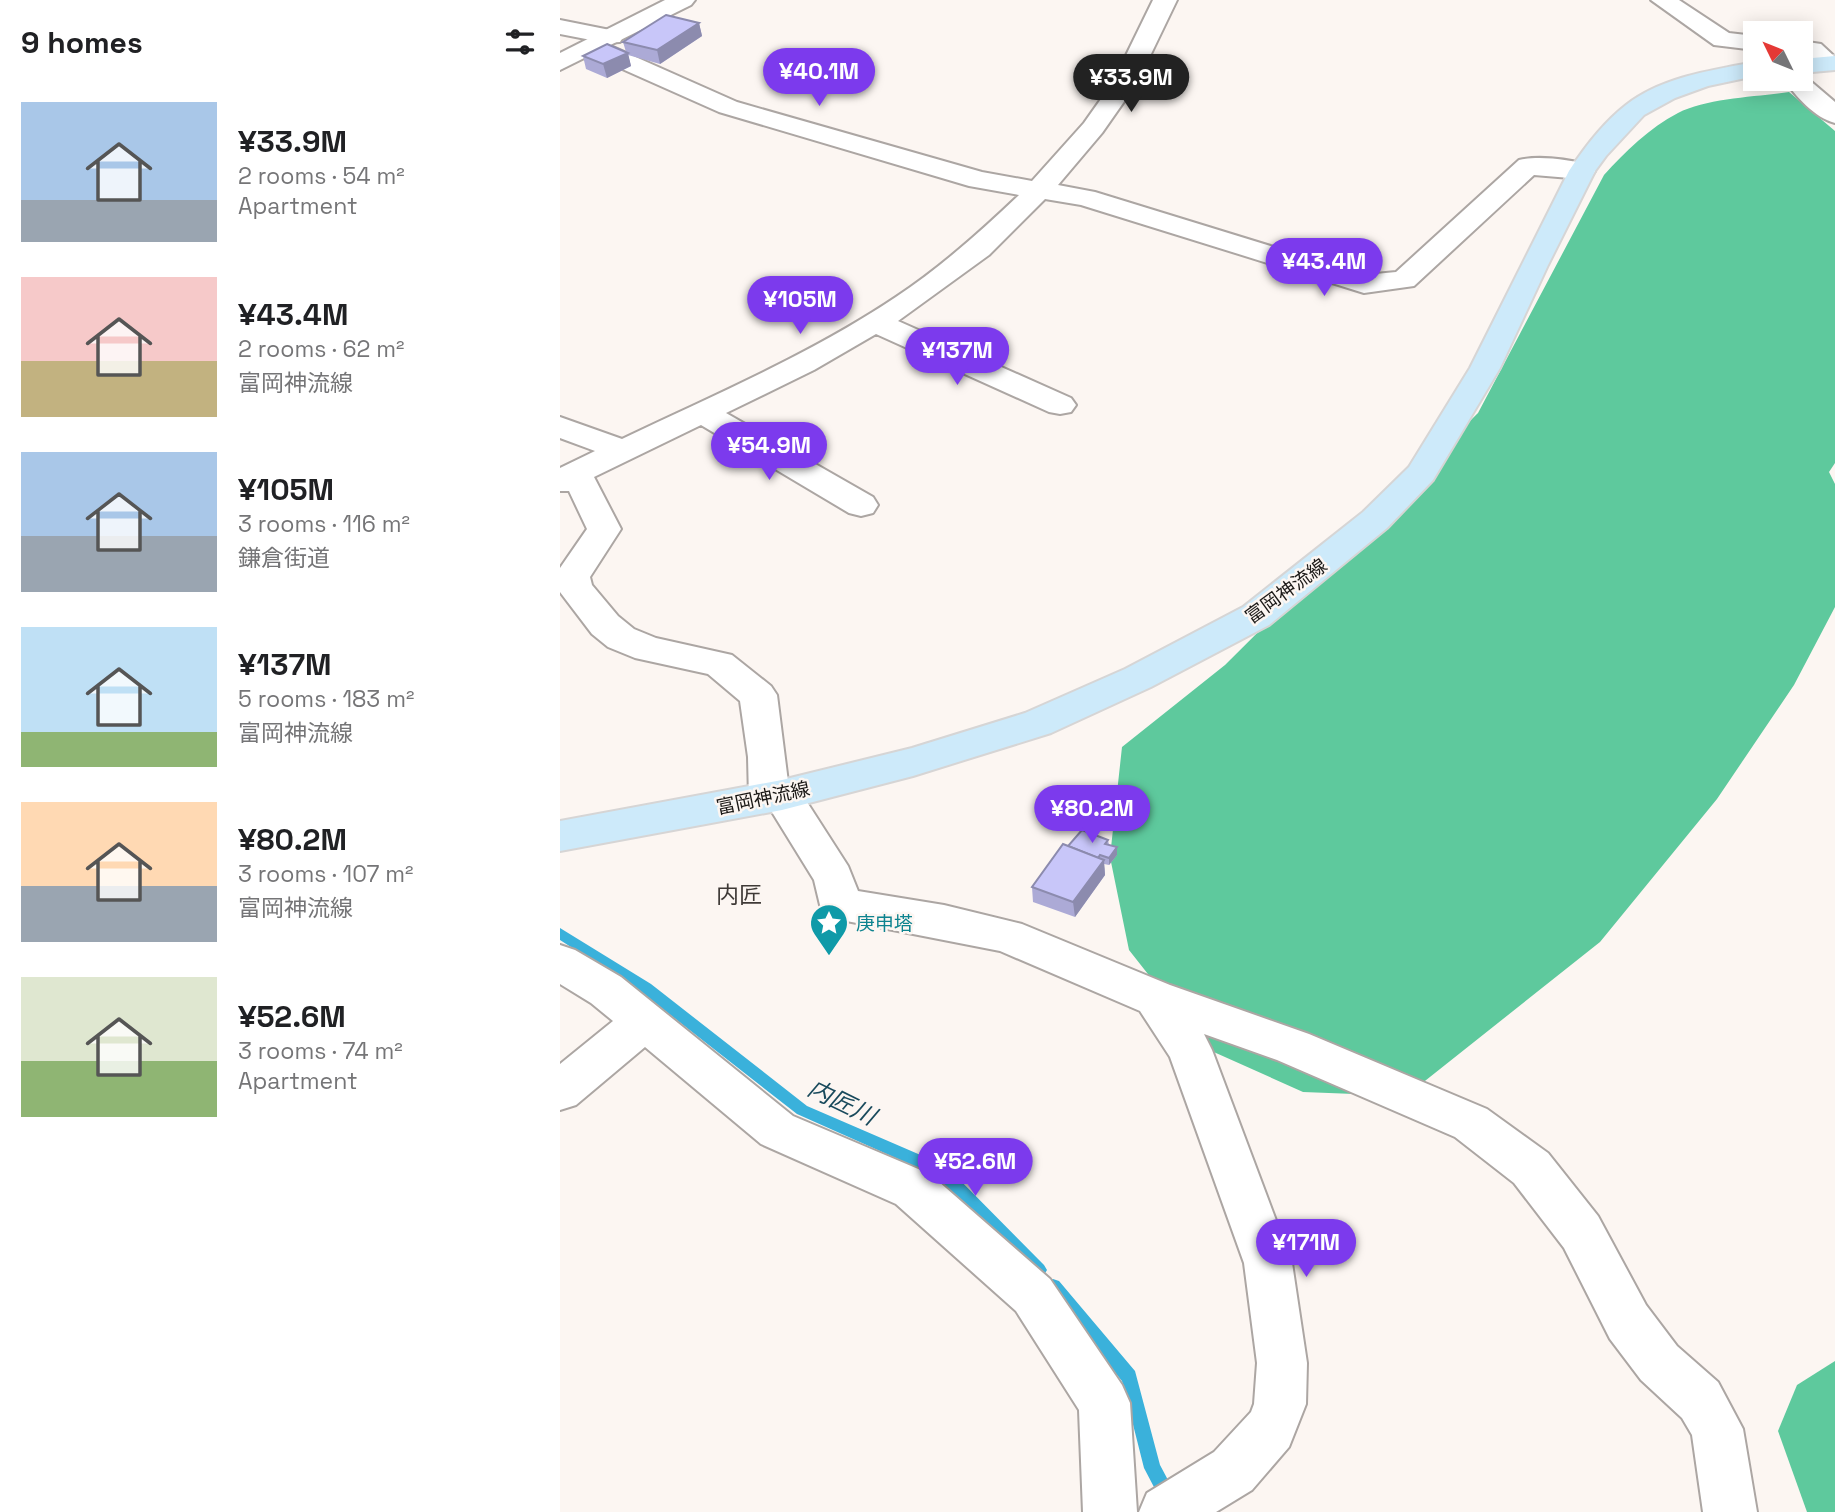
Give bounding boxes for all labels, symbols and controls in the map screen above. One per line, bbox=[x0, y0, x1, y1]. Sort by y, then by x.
north arrow bbox=[1743, 21, 1813, 91]
map controls bbox=[1743, 21, 1813, 91]
text: 9 homes bbox=[21, 23, 143, 62]
icon: filters bbox=[501, 23, 539, 61]
pin: ¥40.1M bbox=[762, 48, 876, 108]
pin: ¥33.9M bbox=[1074, 54, 1188, 114]
text: ¥40.1M bbox=[779, 56, 859, 86]
text: ¥33.9M bbox=[1089, 62, 1173, 92]
text: ¥33.9M bbox=[238, 122, 347, 161]
icon: home bbox=[77, 130, 161, 214]
text: 2 rooms · 54 m² bbox=[238, 161, 405, 191]
text: Apartment bbox=[238, 191, 358, 221]
pin: ¥43.4M bbox=[1267, 238, 1381, 298]
text: ¥43.4M bbox=[1282, 246, 1366, 276]
pin: ¥105M bbox=[751, 276, 849, 336]
text: ¥105M bbox=[763, 284, 837, 314]
text: ¥43.4M bbox=[238, 295, 348, 334]
icon: home bbox=[77, 305, 161, 389]
pin: ¥137M bbox=[908, 328, 1006, 387]
text: 2 rooms · 62 m² bbox=[238, 334, 404, 364]
text: ¥137M bbox=[921, 335, 993, 365]
text: 富岡神流線 bbox=[238, 368, 353, 398]
pin: ¥54.9M bbox=[712, 422, 826, 482]
text: ¥54.9M bbox=[727, 430, 811, 460]
text: ¥105M bbox=[238, 470, 334, 509]
icon: home bbox=[77, 480, 161, 564]
text: 3 rooms · 116 m² bbox=[238, 509, 410, 539]
text: 鎌倉街道 bbox=[238, 543, 330, 573]
street label: 富岡神流線 bbox=[1240, 553, 1332, 629]
text: ¥137M bbox=[238, 645, 331, 684]
icon: home bbox=[77, 655, 161, 739]
text: 5 rooms · 183 m² bbox=[238, 684, 414, 714]
text: 富岡神流線 bbox=[238, 718, 353, 748]
street label: 富岡神流線 bbox=[714, 776, 812, 820]
pin: ¥80.2M bbox=[1035, 786, 1149, 845]
text: ¥80.2M bbox=[1050, 793, 1134, 823]
text: ¥80.2M bbox=[238, 820, 347, 859]
icon: home bbox=[77, 830, 161, 914]
text: 3 rooms · 107 m² bbox=[238, 859, 414, 889]
district label: 内匠 bbox=[716, 880, 762, 910]
text: 富岡神流線 bbox=[238, 893, 353, 923]
place icon: 庚申塔 bbox=[808, 902, 850, 957]
place label: 庚申塔 bbox=[856, 911, 913, 936]
text: ¥52.6M bbox=[238, 997, 346, 1036]
icon: home bbox=[77, 1005, 161, 1089]
text: 3 rooms · 74 m² bbox=[238, 1036, 403, 1066]
text: Apartment bbox=[238, 1066, 358, 1096]
water label: 内匠川 bbox=[803, 1072, 884, 1133]
pin: ¥52.6M bbox=[918, 1138, 1032, 1198]
text: ¥52.6M bbox=[934, 1146, 1016, 1176]
pin: ¥171M bbox=[1257, 1220, 1355, 1279]
text: ¥171M bbox=[1272, 1227, 1340, 1257]

